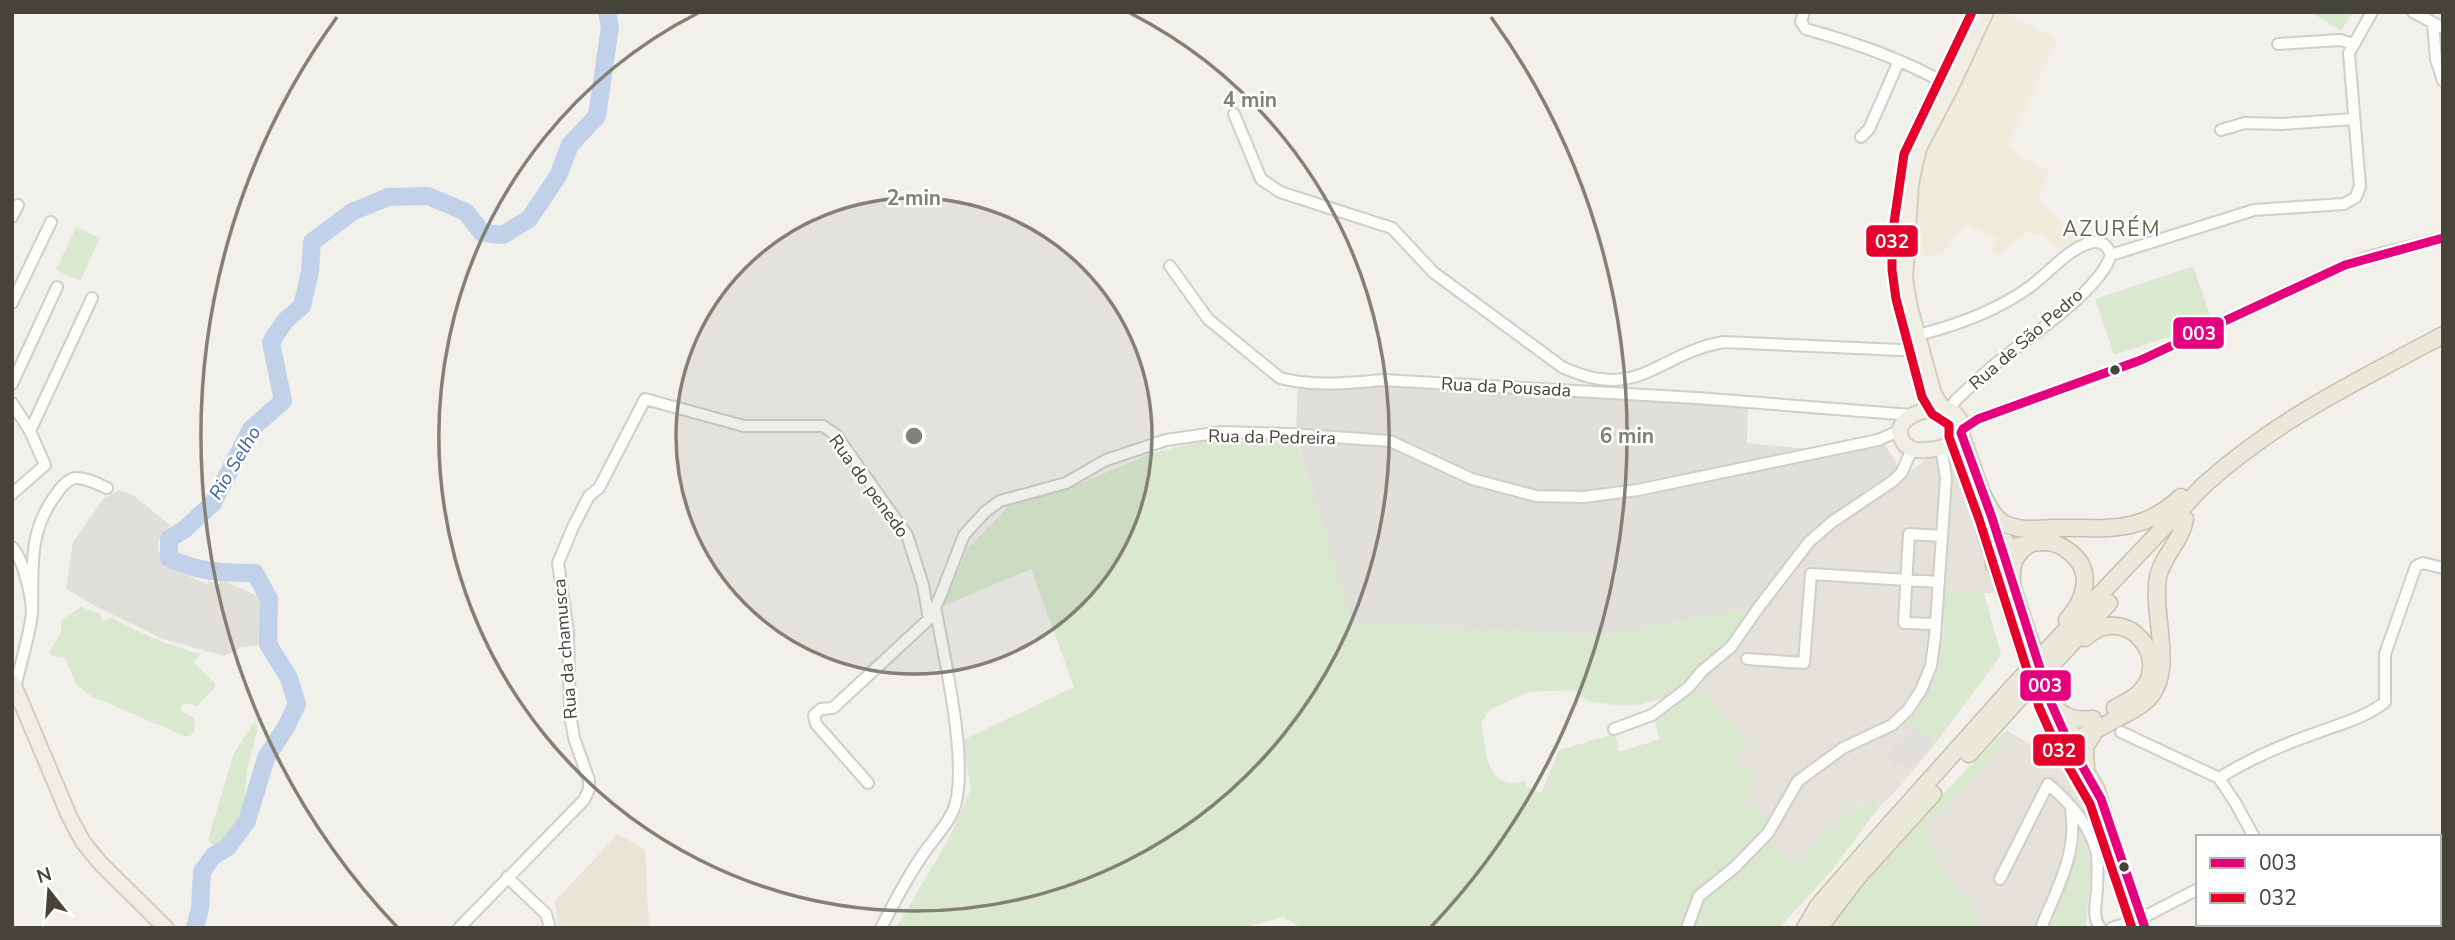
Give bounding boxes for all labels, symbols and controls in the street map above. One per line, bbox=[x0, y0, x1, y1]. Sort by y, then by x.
text: 4 min bbox=[1223, 86, 1277, 114]
text: 2 min bbox=[887, 184, 941, 212]
district label: AZURÉM bbox=[2062, 215, 2162, 243]
line badge: 032 bbox=[1865, 224, 1919, 258]
text: 032 bbox=[1875, 229, 1909, 255]
street label: Rua de São Pedro bbox=[1964, 283, 2088, 395]
line badge: 003 bbox=[2172, 316, 2225, 350]
text: 003 bbox=[2182, 321, 2216, 347]
unlabelled marker bbox=[2108, 363, 2122, 377]
street label: Rua da Pousada bbox=[1440, 372, 1572, 402]
water label: Rio Selho bbox=[203, 421, 267, 505]
text: 6 min bbox=[1600, 422, 1654, 450]
centre of rings bbox=[902, 424, 926, 448]
street label: Rua da Pedreira bbox=[1208, 424, 1336, 450]
street label: Rua do penedo bbox=[823, 430, 915, 542]
street label: Rua da chamusca bbox=[547, 578, 583, 720]
line badge: 003 bbox=[2019, 669, 2072, 702]
text: 003 bbox=[2028, 673, 2062, 699]
line badge: 032 bbox=[2032, 733, 2086, 767]
text: 032 bbox=[2042, 738, 2076, 764]
legend bbox=[2196, 835, 2441, 926]
text: 003 bbox=[2259, 849, 2297, 877]
north arrow bbox=[14, 856, 84, 926]
unlabelled marker bbox=[2117, 860, 2131, 874]
text: N bbox=[34, 861, 55, 890]
text: 032 bbox=[2259, 884, 2297, 912]

